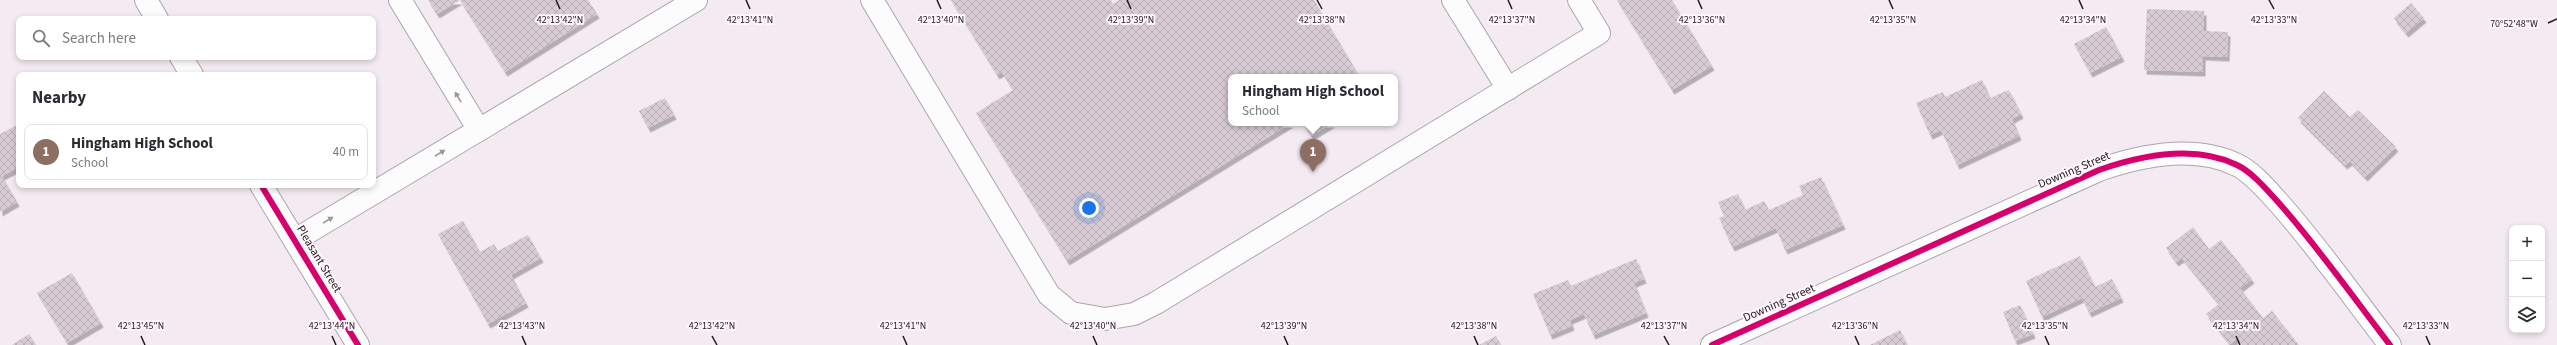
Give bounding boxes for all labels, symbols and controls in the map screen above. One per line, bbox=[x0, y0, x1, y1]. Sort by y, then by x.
text: 42°13'42"N bbox=[537, 13, 583, 27]
text: 42°13'41"N bbox=[727, 13, 773, 27]
text: 42°13'40"N bbox=[918, 13, 964, 27]
text: 42°13'39"N bbox=[1108, 13, 1154, 27]
text: 42°13'38"N bbox=[1299, 13, 1345, 27]
text: 42°13'37"N bbox=[1489, 13, 1535, 27]
text: 42°13'36"N bbox=[1679, 13, 1725, 27]
text: 42°13'35"N bbox=[1870, 13, 1916, 27]
text: 42°13'34"N bbox=[2060, 13, 2106, 27]
text: 42°13'33"N bbox=[2251, 13, 2297, 27]
search box bbox=[16, 16, 376, 60]
text: 70°52'48"W bbox=[2490, 17, 2538, 31]
icon: search bbox=[30, 27, 52, 49]
text: Search here bbox=[62, 28, 136, 49]
popup bbox=[1228, 74, 1398, 126]
text: Hingham High School bbox=[1242, 81, 1384, 102]
text: Nearby bbox=[32, 86, 86, 110]
one-way arrow bbox=[455, 91, 462, 103]
text: School bbox=[1242, 102, 1279, 120]
text: Hingham High School bbox=[71, 133, 213, 154]
pin: 1 bbox=[1300, 139, 1326, 172]
text: 1 bbox=[43, 143, 49, 161]
text: 40 m bbox=[333, 143, 359, 161]
street label: Downing Street bbox=[2035, 147, 2113, 193]
one-way arrow bbox=[435, 149, 445, 157]
text: School bbox=[71, 154, 108, 172]
your location bbox=[1079, 198, 1099, 218]
one-way arrow bbox=[322, 216, 334, 223]
street label: Pleasant Street bbox=[292, 222, 346, 296]
map controls bbox=[2509, 225, 2545, 333]
button: + bbox=[2509, 225, 2545, 261]
button: − bbox=[2509, 261, 2545, 297]
street label: Downing Street bbox=[1740, 280, 1818, 326]
button: layers bbox=[2509, 297, 2545, 333]
text: 42°13'45"N bbox=[118, 319, 164, 333]
text: 42°13'44"N bbox=[309, 319, 355, 333]
text: 42°13'43"N bbox=[499, 319, 545, 333]
text: 42°13'42"N bbox=[689, 319, 735, 333]
text: 42°13'41"N bbox=[880, 319, 926, 333]
text: 42°13'40"N bbox=[1070, 319, 1116, 333]
text: 42°13'39"N bbox=[1261, 319, 1307, 333]
text: 42°13'38"N bbox=[1451, 319, 1497, 333]
text: 42°13'37"N bbox=[1641, 319, 1687, 333]
text: 42°13'36"N bbox=[1832, 319, 1878, 333]
text: 42°13'35"N bbox=[2022, 319, 2068, 333]
text: 42°13'34"N bbox=[2213, 319, 2259, 333]
text: 42°13'33"N bbox=[2403, 319, 2449, 333]

